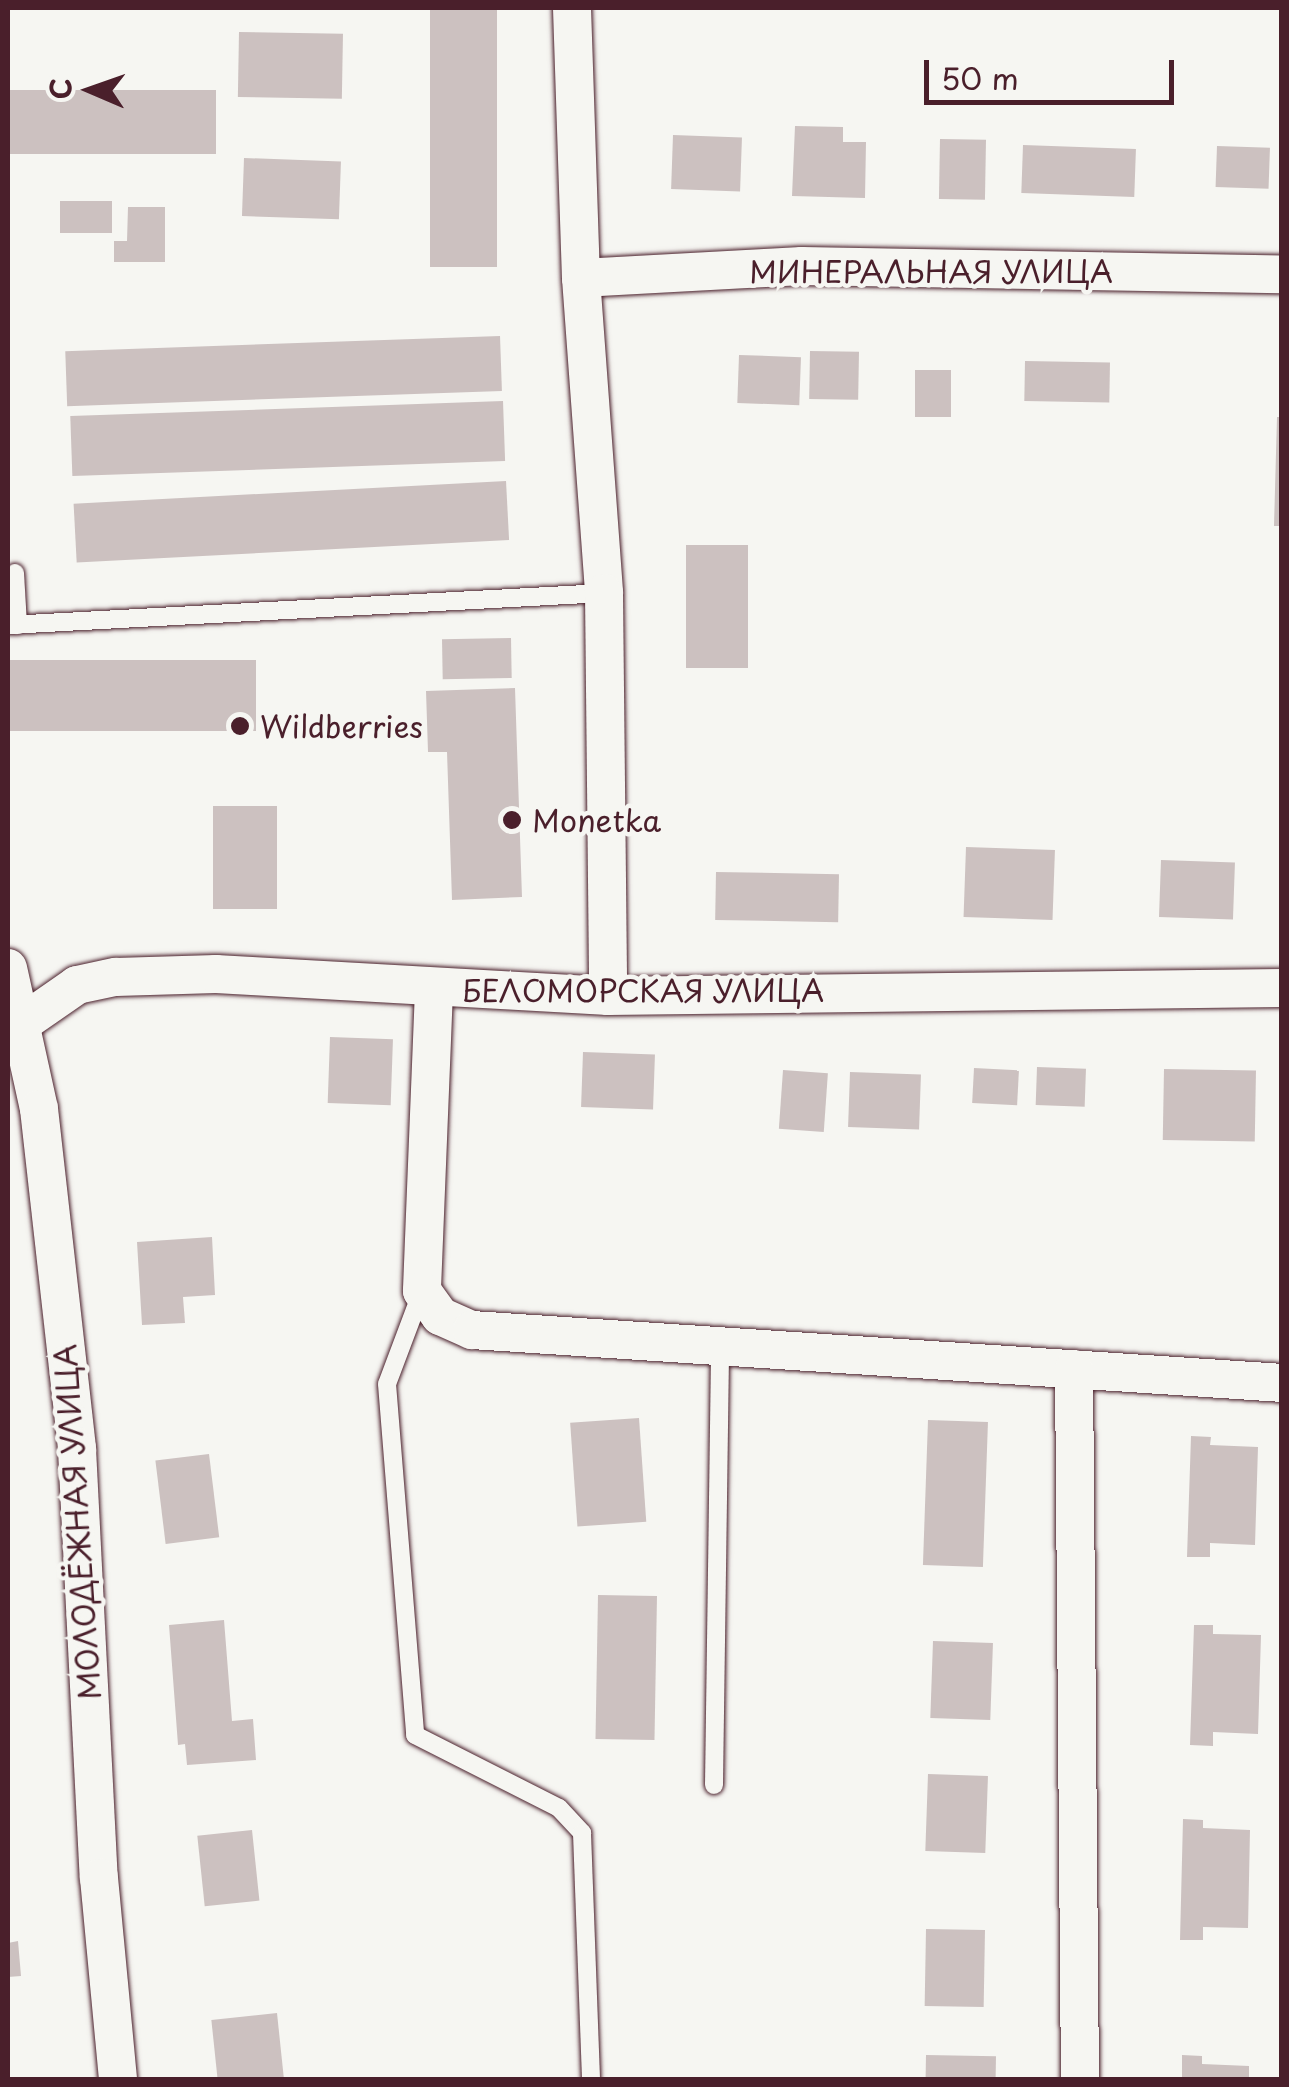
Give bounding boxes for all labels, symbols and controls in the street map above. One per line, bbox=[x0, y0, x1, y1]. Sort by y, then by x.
north arrow bbox=[40, 40, 140, 140]
scale bar bbox=[929, 40, 1179, 102]
text: 50 m bbox=[941, 55, 1019, 100]
text: С bbox=[38, 78, 81, 100]
street label: МИНЕРАЛЬНАЯ УЛИЦА bbox=[749, 253, 1113, 289]
place label: Wildberries bbox=[260, 708, 423, 744]
marker: Wildberries bbox=[229, 715, 251, 737]
place label: Monetka bbox=[532, 802, 661, 838]
marker: Monetka bbox=[501, 809, 523, 831]
street label: БЕЛОМОРСКАЯ УЛИЦА bbox=[462, 972, 824, 1008]
street label: МОЛОДЁЖНАЯ УЛИЦА bbox=[47, 1343, 107, 1701]

